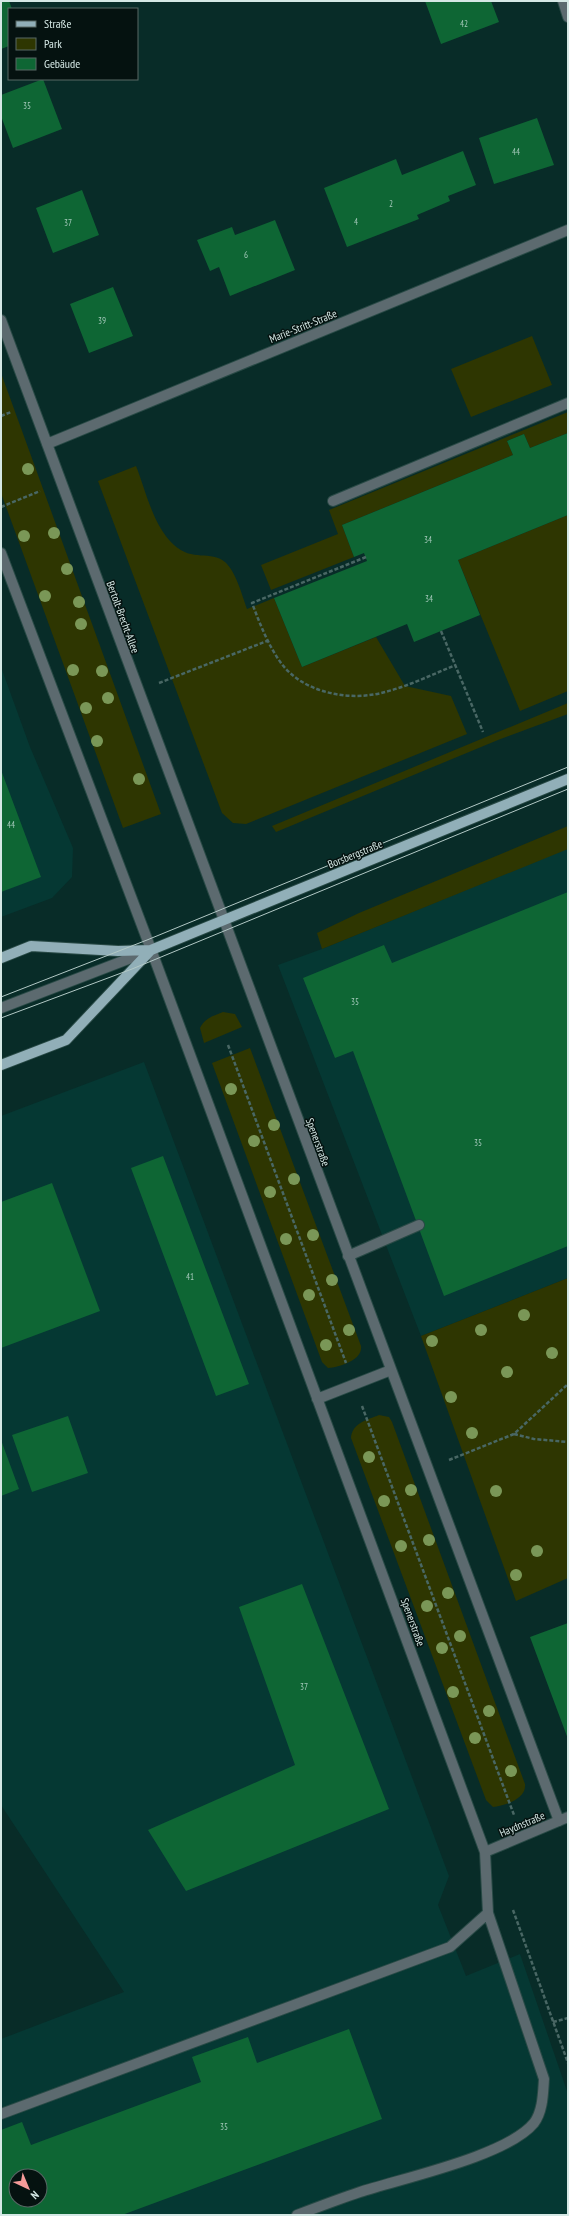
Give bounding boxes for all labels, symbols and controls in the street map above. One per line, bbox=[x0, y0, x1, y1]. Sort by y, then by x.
legend bbox=[8, 8, 138, 80]
text: Straße bbox=[44, 16, 71, 31]
house number: 42 bbox=[460, 18, 468, 29]
text: Park bbox=[44, 36, 62, 51]
text: Gebäude bbox=[44, 56, 80, 71]
house number: 35 bbox=[23, 100, 31, 111]
house number: 44 bbox=[512, 146, 520, 157]
house number: 2 bbox=[389, 198, 393, 209]
house number: 4 bbox=[354, 216, 358, 227]
house number: 37 bbox=[64, 217, 72, 228]
house number: 6 bbox=[244, 249, 248, 260]
street label: Marie-Stritt-Straße bbox=[267, 306, 339, 346]
house number: 39 bbox=[98, 315, 106, 326]
house number: 34 bbox=[424, 534, 432, 545]
street label: Bertolt-Brecht-Allee bbox=[103, 579, 143, 655]
house number: 34 bbox=[425, 593, 433, 604]
house number: 44 bbox=[7, 819, 15, 830]
street label: Borsbergstraße bbox=[326, 837, 385, 871]
house number: 35 bbox=[351, 996, 359, 1007]
street label: Spenerstraße bbox=[303, 1116, 333, 1169]
house number: 35 bbox=[474, 1137, 482, 1148]
house number: 41 bbox=[186, 1271, 194, 1282]
street label: Spenerstraße bbox=[398, 1596, 428, 1649]
house number: 37 bbox=[300, 1681, 308, 1692]
street label: Haydnstraße bbox=[497, 1808, 547, 1840]
house number: 35 bbox=[220, 2121, 228, 2132]
north arrow bbox=[8, 2168, 48, 2208]
text: N bbox=[28, 2188, 42, 2202]

